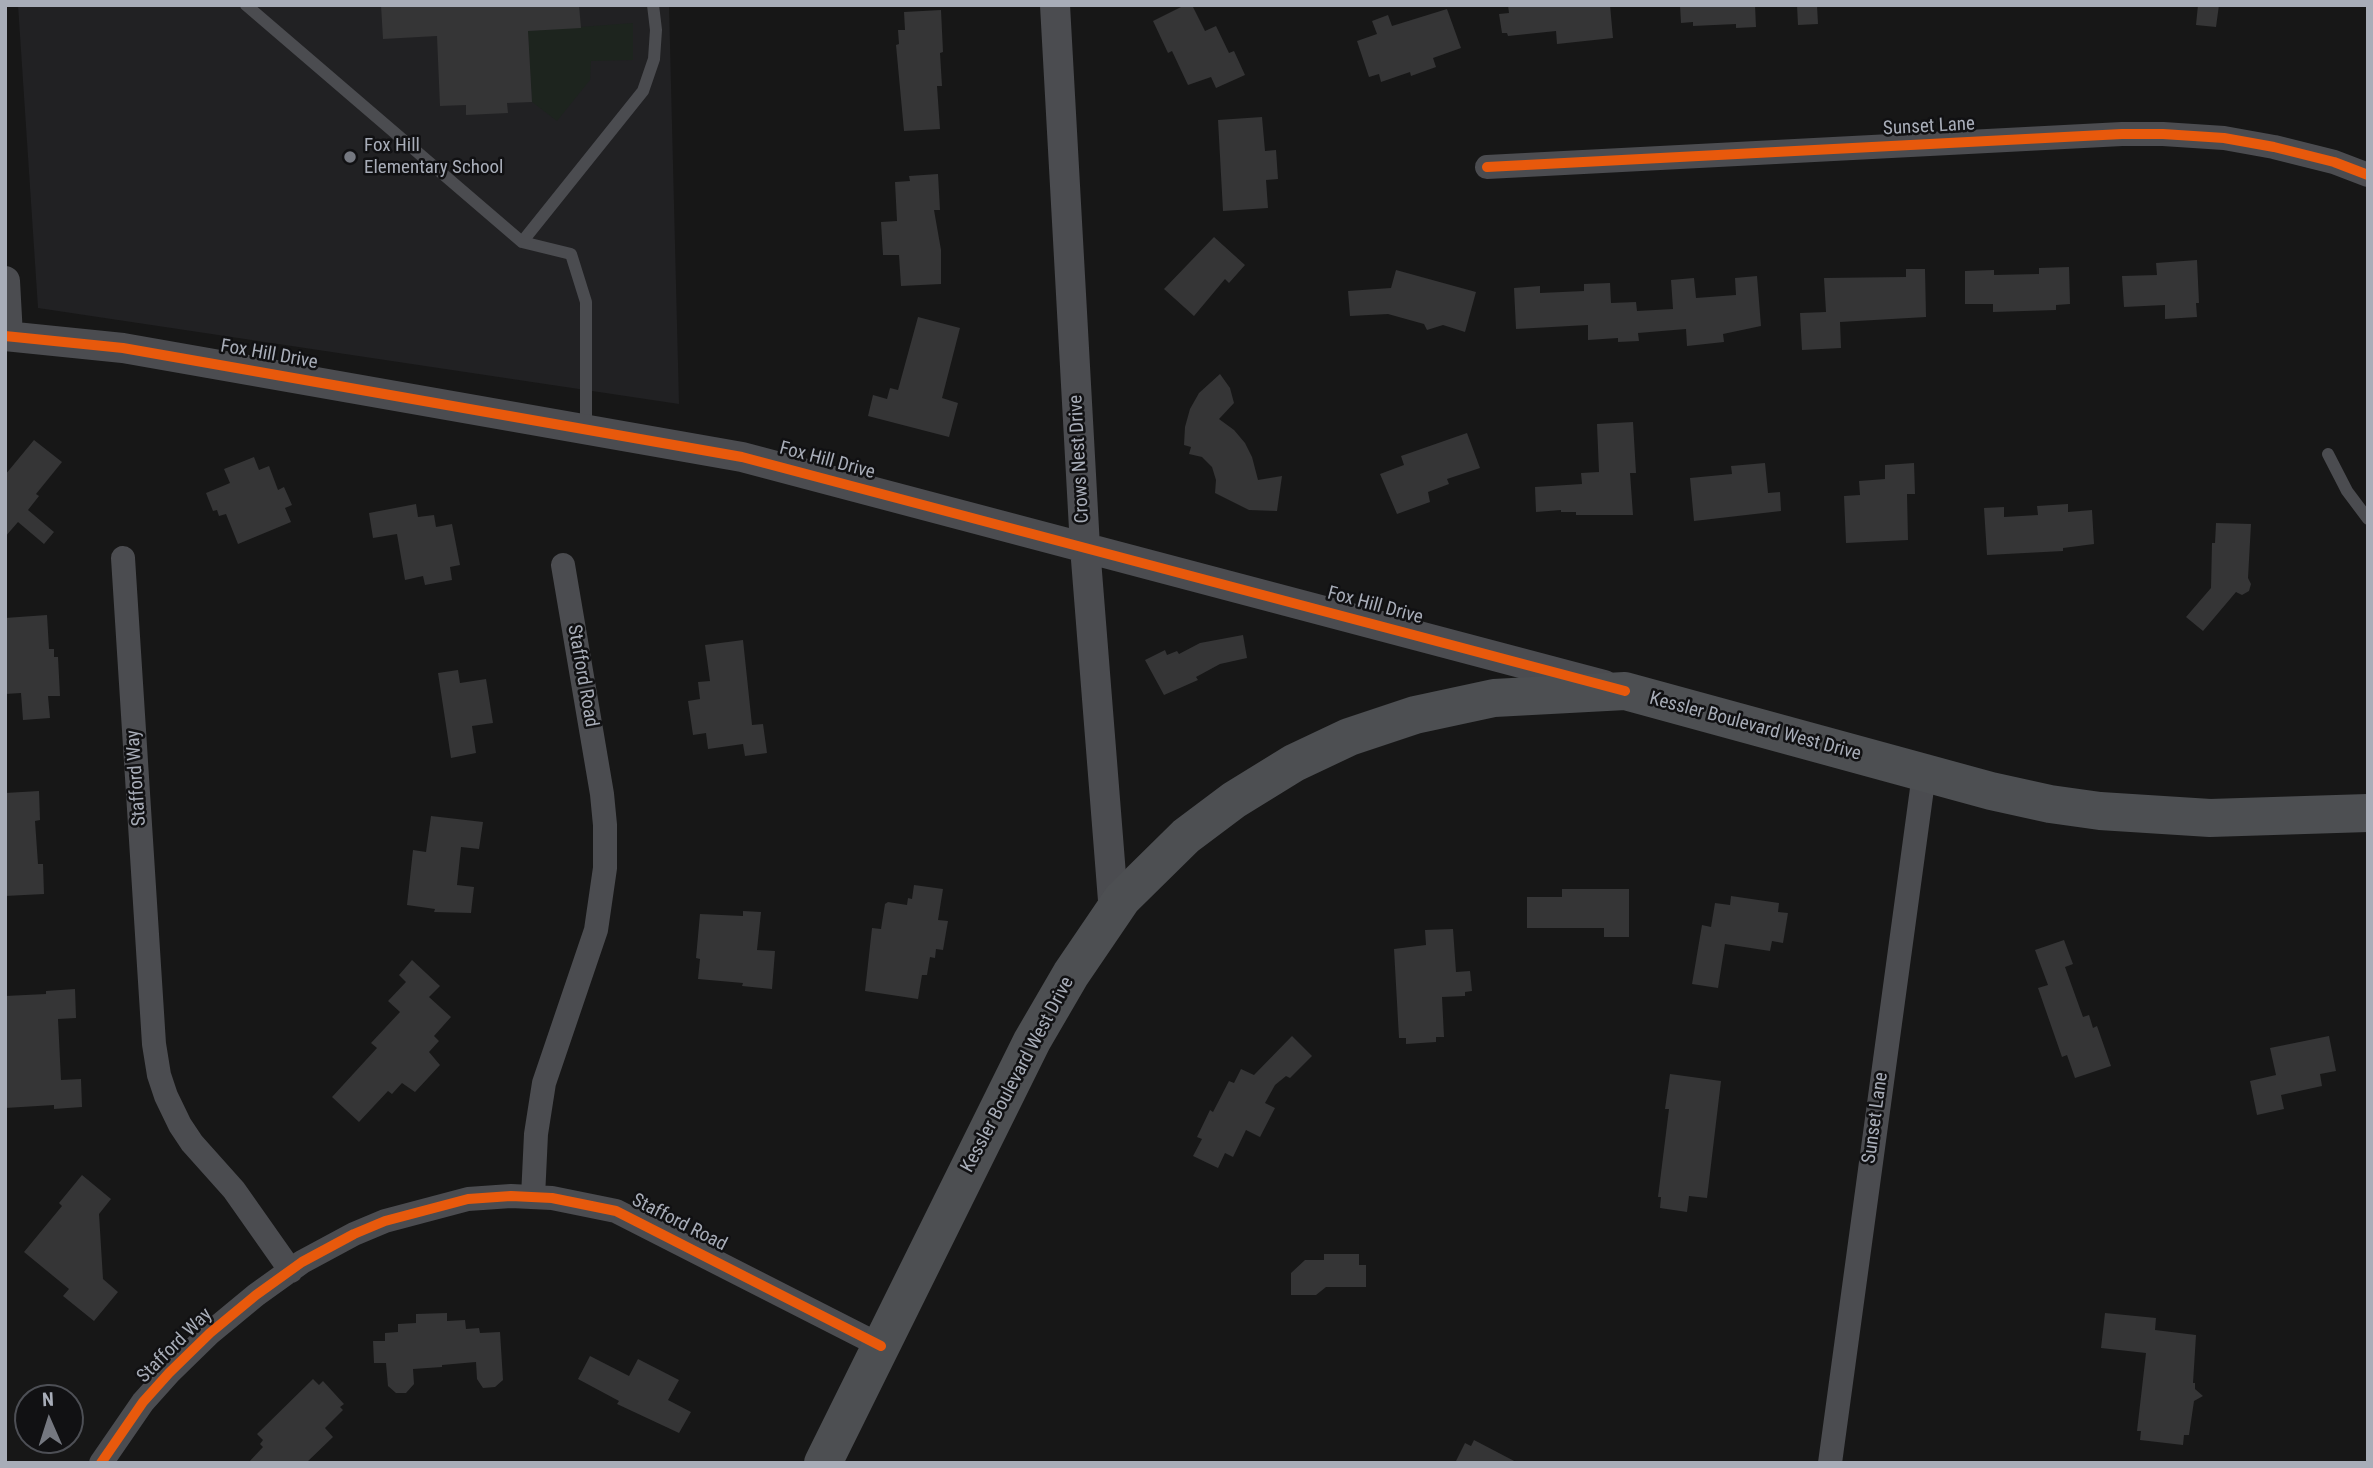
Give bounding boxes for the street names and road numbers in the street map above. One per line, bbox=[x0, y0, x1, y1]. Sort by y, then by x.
street label: Sunset Lane bbox=[1882, 113, 1976, 141]
street label: Fox Hill Drive bbox=[219, 335, 319, 375]
street label: Crows Nest Drive bbox=[1065, 394, 1095, 524]
street label: Fox Hill Drive bbox=[777, 437, 877, 485]
street label: Fox Hill Drive bbox=[1325, 582, 1425, 630]
street label: Stafford Road bbox=[562, 623, 602, 729]
street label: Kessler Boulevard West Drive bbox=[1647, 688, 1863, 766]
street label: Stafford Way bbox=[122, 729, 152, 827]
street label: Kessler Boulevard West Drive bbox=[957, 973, 1079, 1177]
street label: Sunset Lane bbox=[1858, 1071, 1894, 1165]
street label: Stafford Road bbox=[628, 1189, 730, 1257]
street label: Stafford Way bbox=[133, 1304, 217, 1388]

